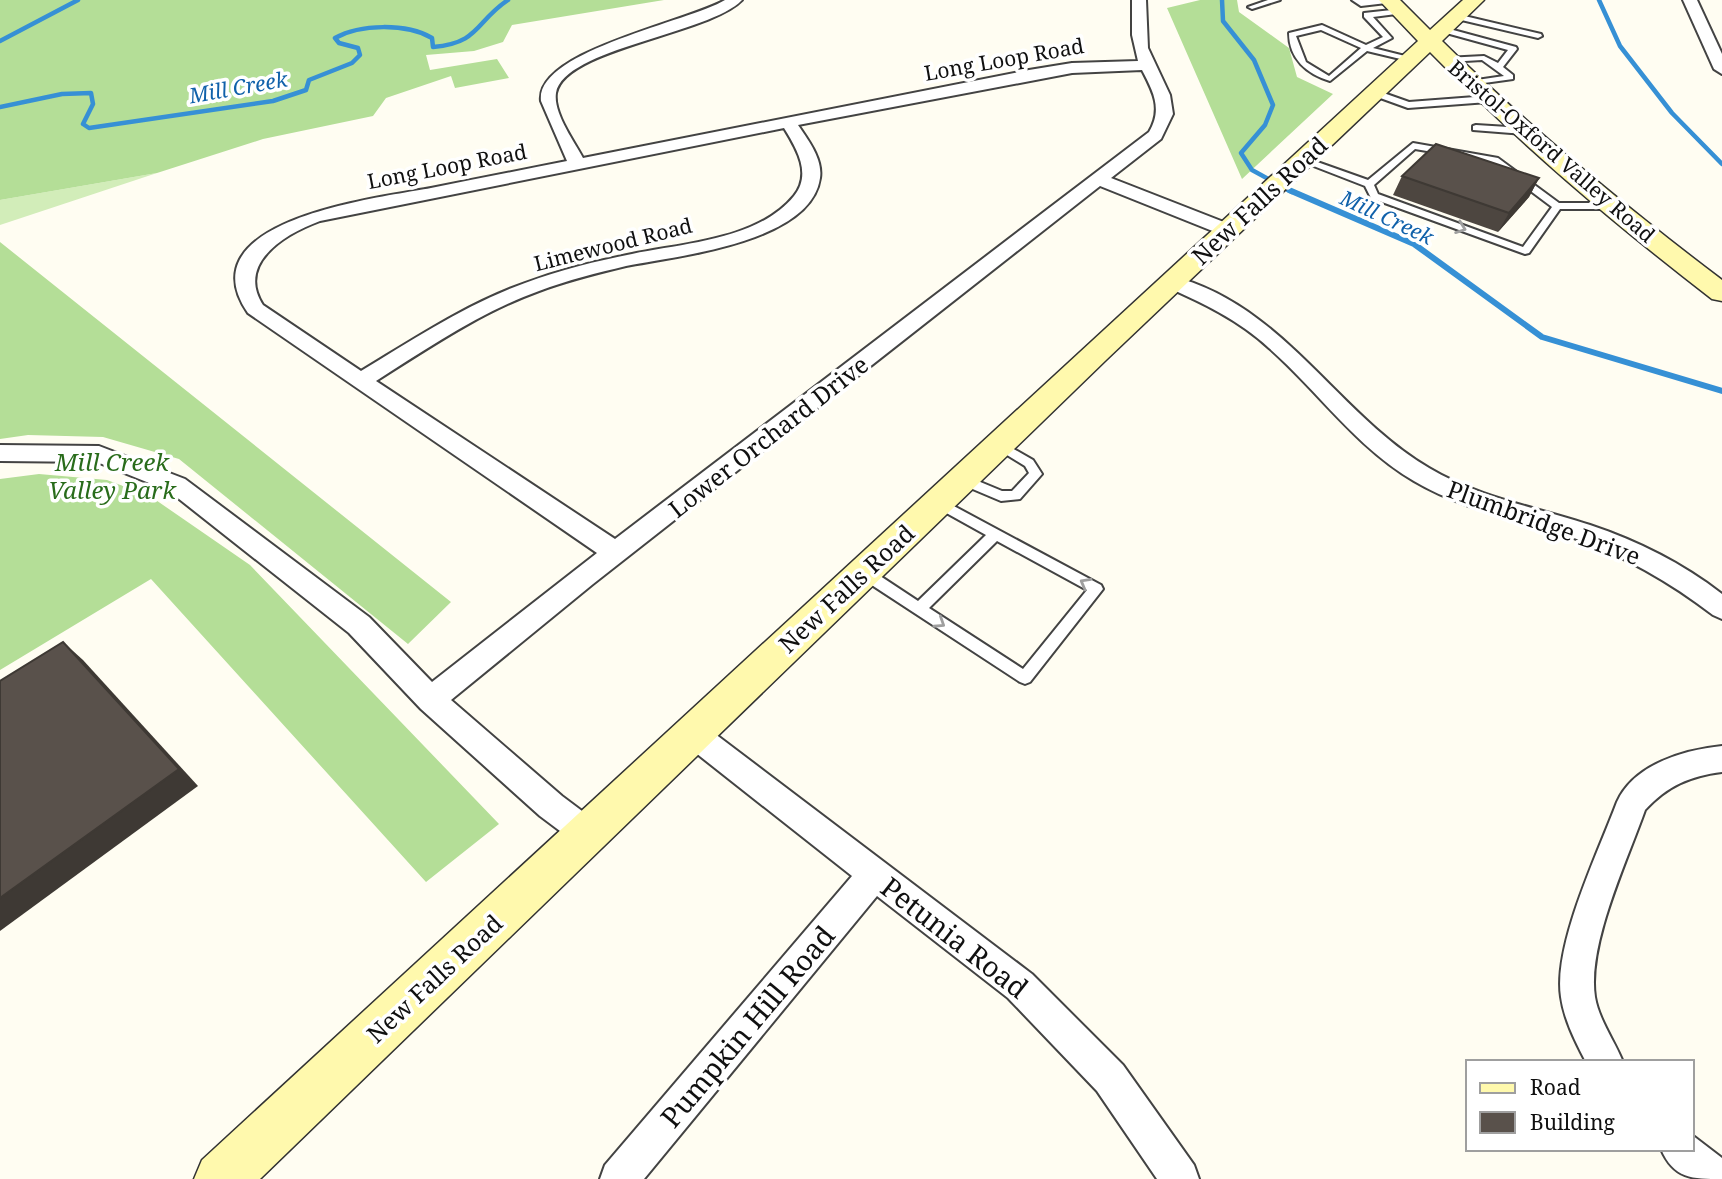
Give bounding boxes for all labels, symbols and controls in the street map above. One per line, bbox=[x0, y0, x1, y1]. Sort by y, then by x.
street label: Long Loop Road bbox=[922, 31, 1086, 87]
street label: Bristol-Oxford Valley Road bbox=[1443, 53, 1661, 249]
water label: Mill Creek bbox=[186, 64, 290, 110]
street label: New Falls Road bbox=[1184, 128, 1334, 272]
street label: Long Loop Road bbox=[365, 137, 529, 195]
water label: Mill Creek bbox=[1335, 183, 1439, 251]
street label: Limewood Road bbox=[531, 211, 695, 277]
one-way arrow bbox=[1454, 220, 1466, 234]
street label: Lower Orchard Drive bbox=[661, 348, 875, 524]
park label: Mill Creek Valley Park bbox=[48, 445, 177, 506]
street label: Plumbridge Drive bbox=[1443, 472, 1645, 572]
street label: New Falls Road bbox=[771, 516, 921, 660]
one-way arrow bbox=[1080, 578, 1092, 591]
one-way arrow bbox=[933, 614, 946, 627]
street label: Petunia Road bbox=[874, 868, 1036, 1006]
street label: New Falls Road bbox=[359, 906, 509, 1050]
street label: Pumpkin Hill Road bbox=[651, 917, 843, 1135]
legend bbox=[1466, 1060, 1694, 1151]
text: Road bbox=[1530, 1073, 1581, 1101]
text: Building bbox=[1530, 1108, 1615, 1136]

